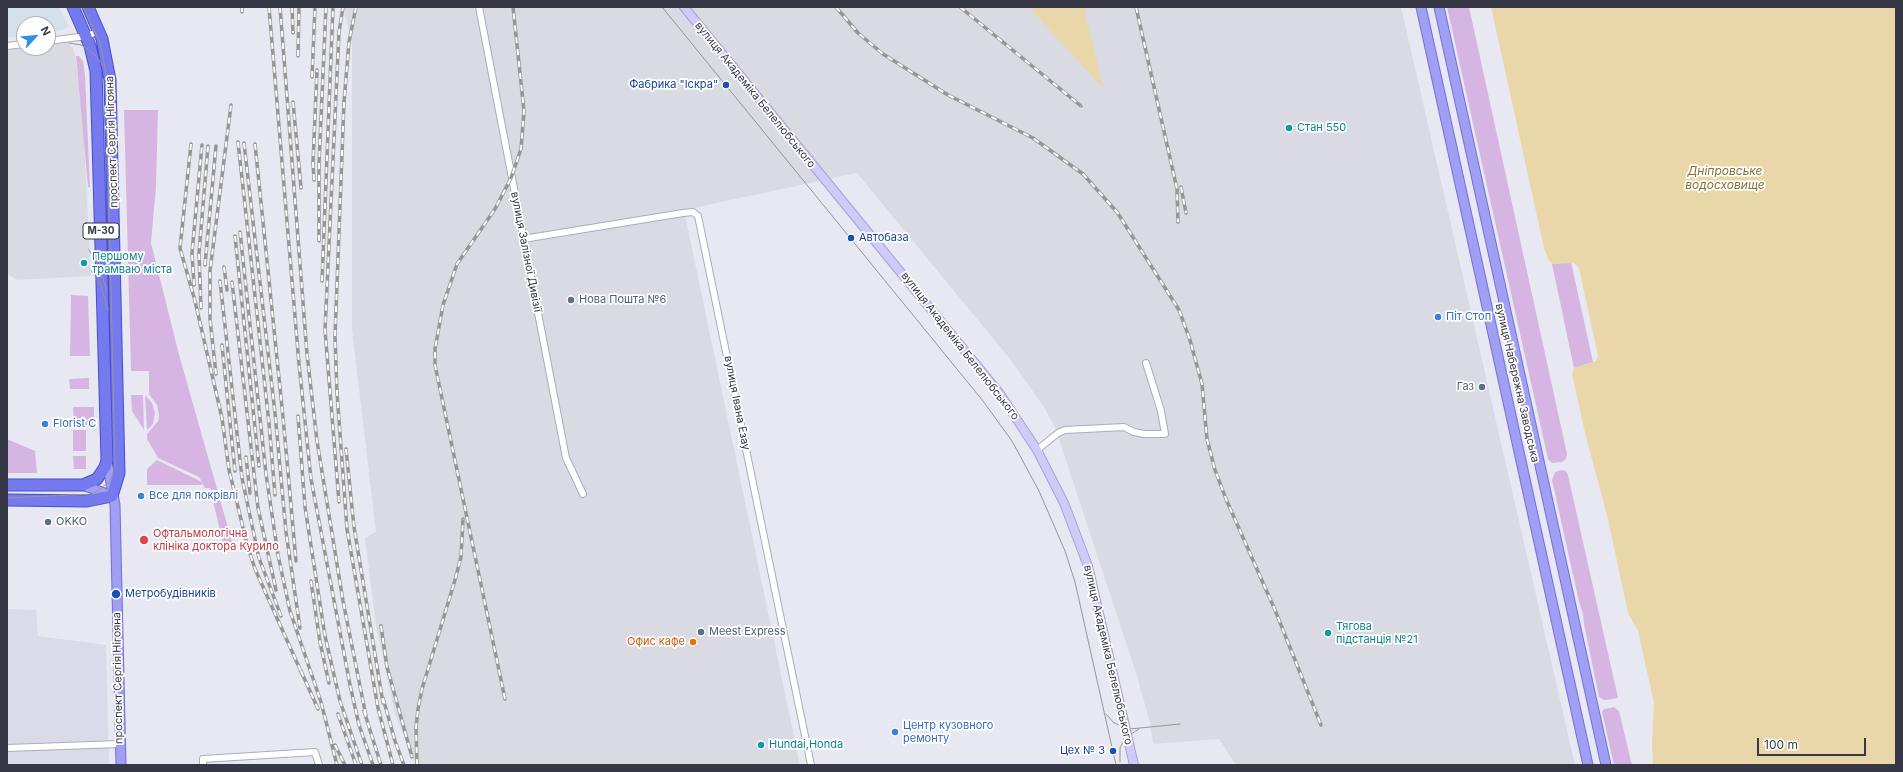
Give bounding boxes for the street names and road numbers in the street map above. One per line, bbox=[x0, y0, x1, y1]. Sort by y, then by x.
street label: вулиця Академіка Белелюбського bbox=[692, 19, 818, 171]
street label: проспект Сергія Нігояна bbox=[103, 76, 121, 208]
street label: вулиця Залізної Дивізії bbox=[508, 191, 544, 313]
road number: М-30 bbox=[83, 223, 119, 239]
street label: вулиця Академіка Белелюбського bbox=[898, 269, 1022, 423]
street label: вулиця Набережна Заводська bbox=[1492, 302, 1542, 464]
street label: вулиця Івана Езау bbox=[721, 355, 753, 451]
street label: вулиця Академіка Белелюбського bbox=[1081, 564, 1135, 746]
street label: проспект Сергія Нігояна bbox=[110, 612, 126, 744]

